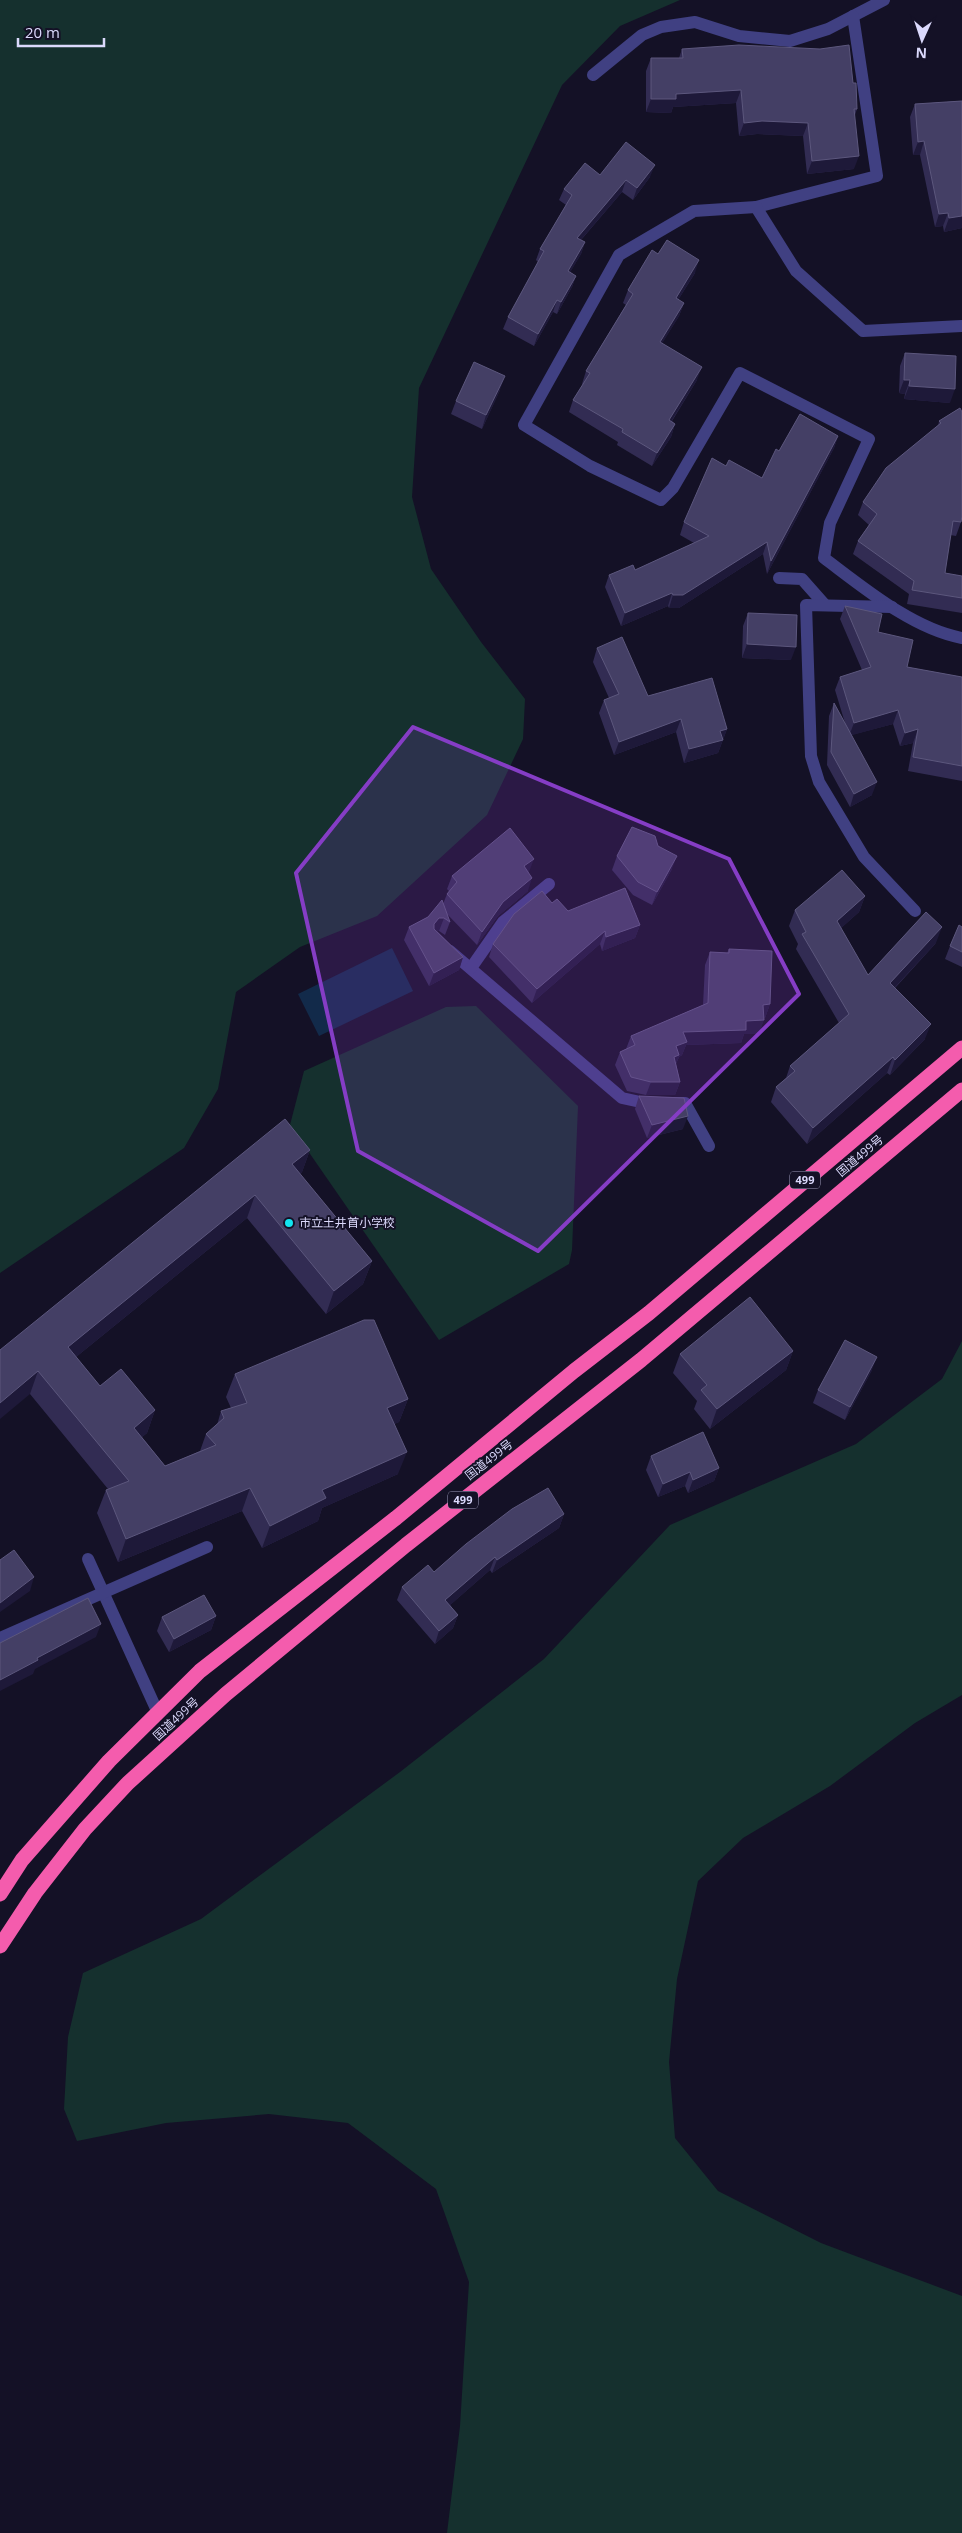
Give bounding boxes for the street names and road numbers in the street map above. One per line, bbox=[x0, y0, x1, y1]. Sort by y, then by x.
street label: 国道499号 bbox=[833, 1131, 887, 1180]
road number: 499 bbox=[790, 1172, 820, 1188]
street label: 国道499号 bbox=[461, 1435, 516, 1484]
road number: 499 bbox=[448, 1492, 478, 1508]
street label: 国道499号 bbox=[149, 1693, 202, 1744]

